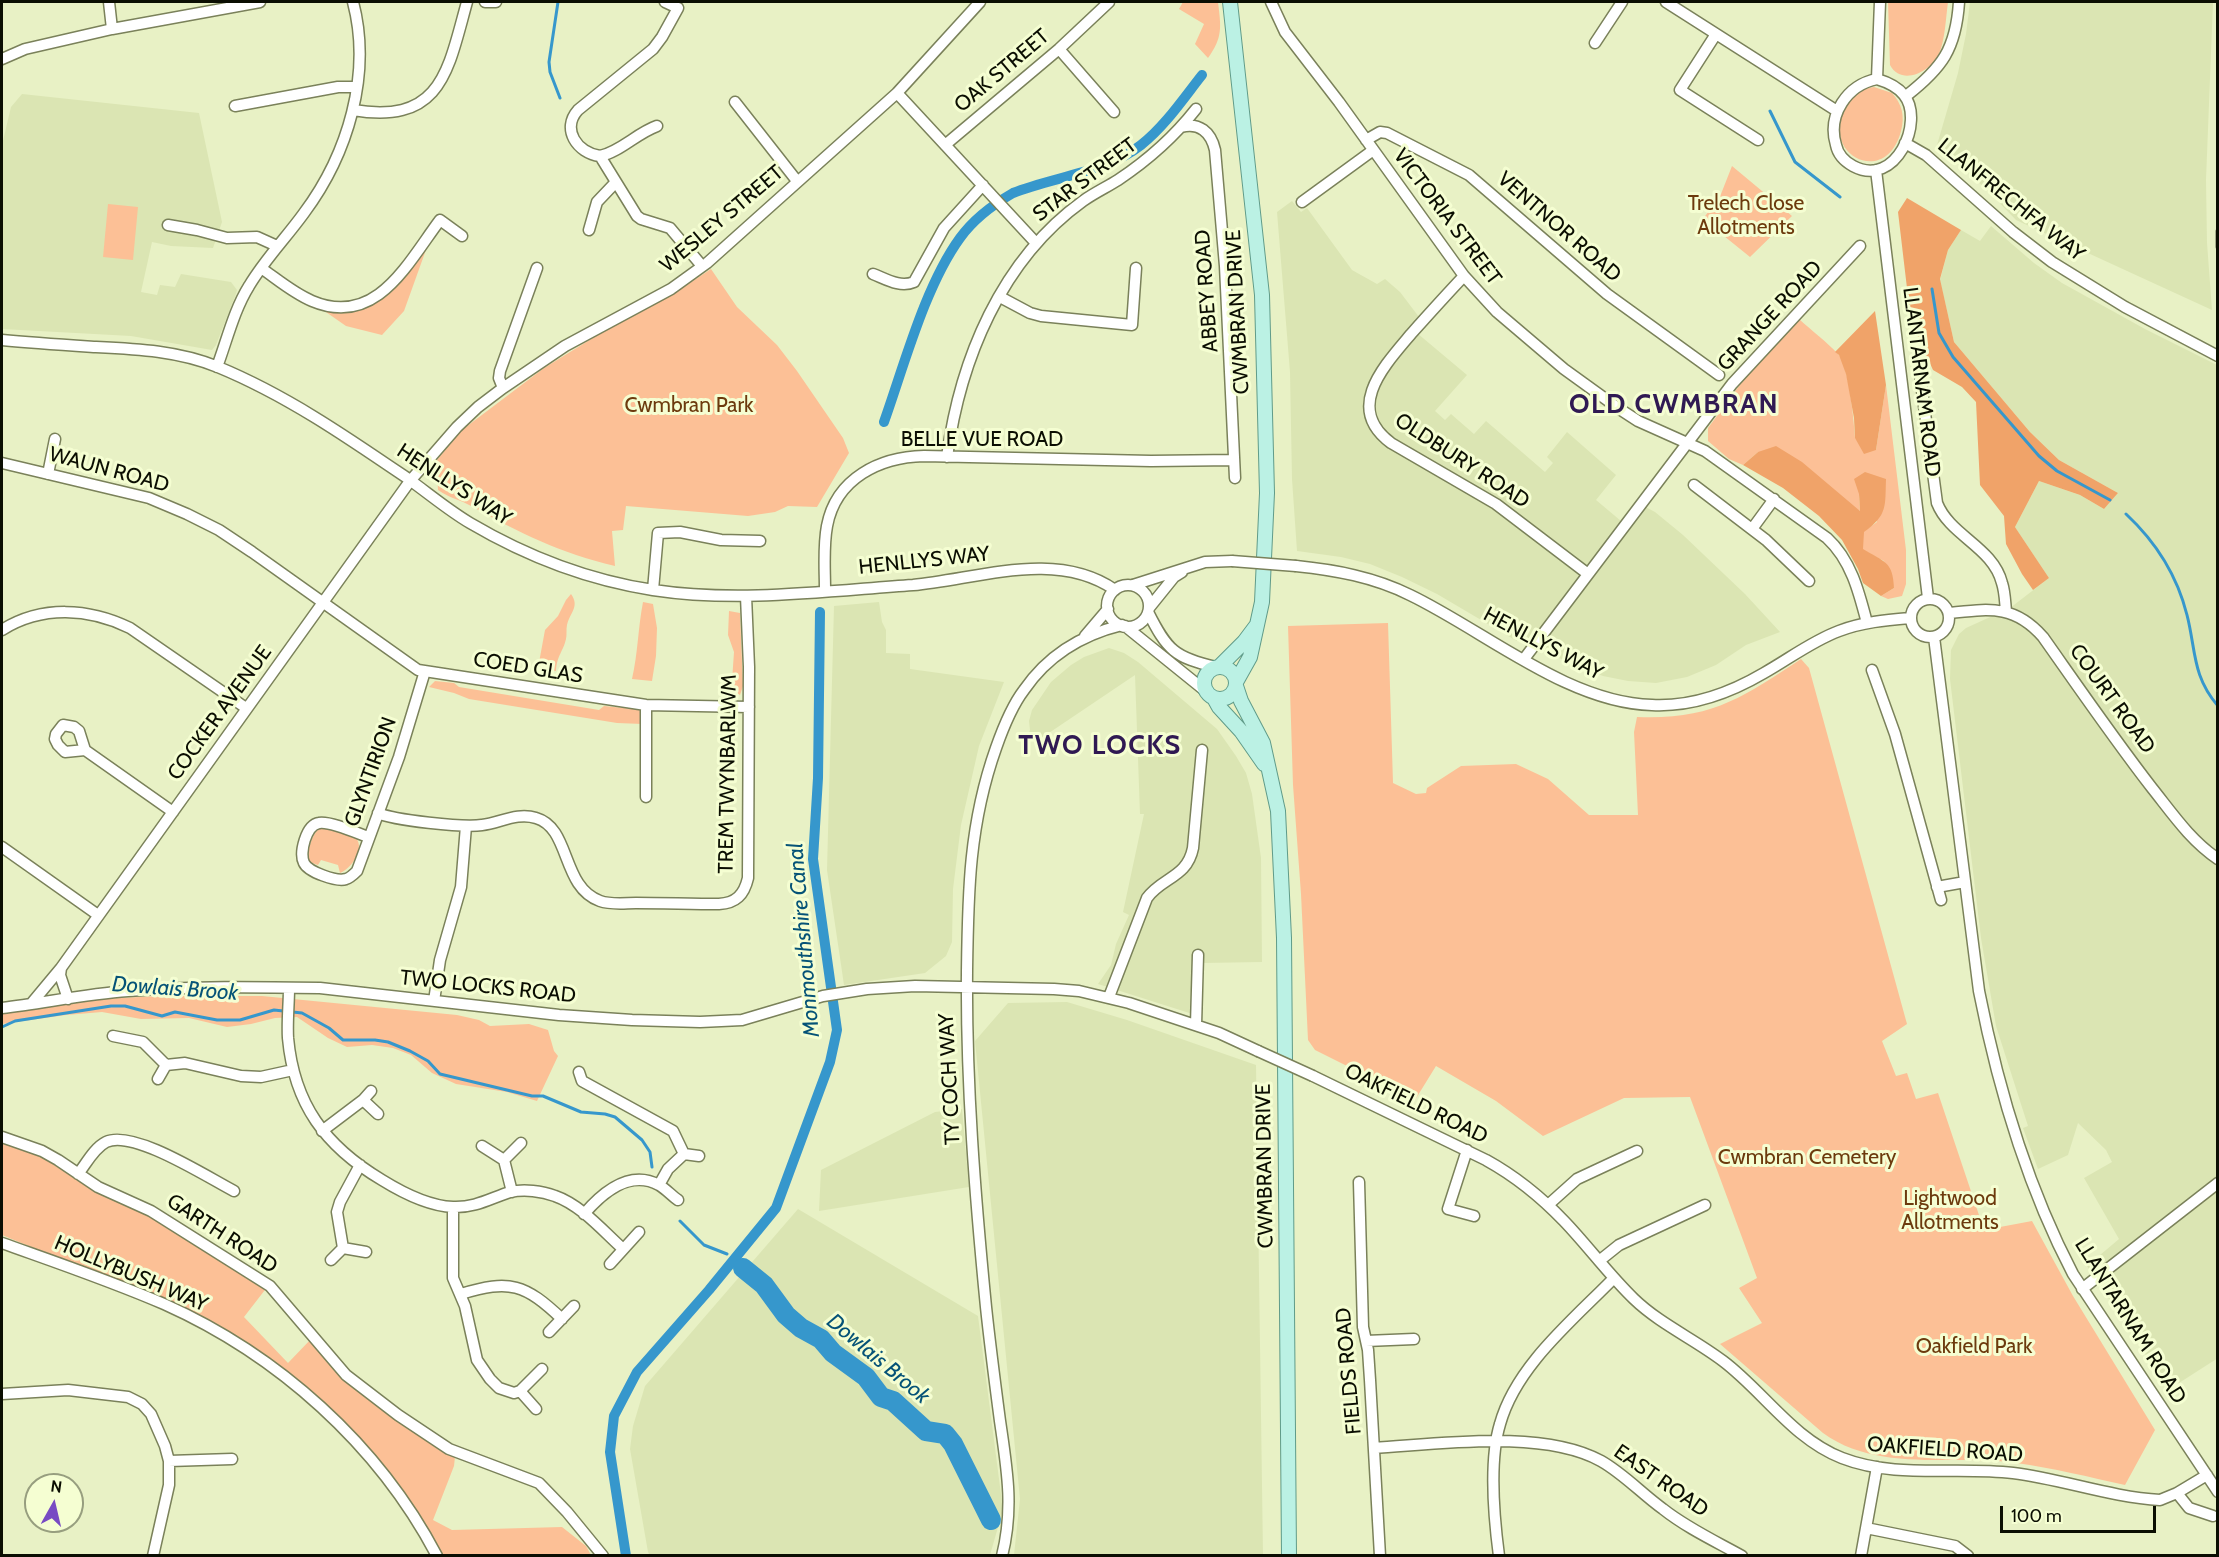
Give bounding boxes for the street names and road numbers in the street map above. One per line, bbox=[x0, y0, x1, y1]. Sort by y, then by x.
street label: OAK STREET bbox=[949, 24, 1055, 118]
street label: STAR STREET bbox=[1028, 133, 1142, 227]
street label: LLANFRECHFA WAY bbox=[1932, 133, 2090, 267]
street label: VICTORIA STREET bbox=[1388, 144, 1506, 290]
street label: WESLEY STREET bbox=[655, 160, 789, 278]
street label: VENTNOR ROAD bbox=[1492, 166, 1626, 288]
street label: ABBEY ROAD bbox=[1190, 229, 1224, 353]
street label: CWMBRAN DRIVE bbox=[1221, 229, 1255, 395]
street label: GRANGE ROAD bbox=[1712, 256, 1828, 376]
street label: LLANTARNAM ROAD bbox=[1897, 286, 1945, 478]
street label: OLDBURY ROAD bbox=[1390, 408, 1534, 514]
street label: BELLE VUE ROAD bbox=[901, 427, 1063, 453]
street label: HENLLYS WAY bbox=[392, 439, 516, 531]
street label: WAUN ROAD bbox=[46, 442, 172, 498]
street label: HENLLYS WAY bbox=[857, 542, 991, 580]
street label: HENLLYS WAY bbox=[1479, 602, 1607, 686]
street label: COURT ROAD bbox=[2064, 639, 2160, 759]
street label: COCKER AVENUE bbox=[163, 641, 277, 785]
street label: COED GLAS bbox=[472, 647, 584, 689]
street label: TREM TWYNBARLWM bbox=[714, 674, 742, 874]
street label: GLYNTIRION bbox=[340, 714, 402, 830]
street label: TWO LOCKS ROAD bbox=[399, 965, 577, 1009]
street label: TY COCH WAY bbox=[934, 1013, 966, 1145]
street label: OAKFIELD ROAD bbox=[1340, 1058, 1492, 1150]
street label: CWMBRAN DRIVE bbox=[1251, 1083, 1279, 1249]
street label: GARTH ROAD bbox=[162, 1189, 282, 1279]
street label: HOLLYBUSH WAY bbox=[51, 1230, 211, 1318]
street label: LLANTARNAM ROAD bbox=[2069, 1233, 2191, 1409]
street label: FIELDS ROAD bbox=[1331, 1306, 1367, 1436]
street label: OAKFIELD ROAD bbox=[1866, 1432, 2024, 1468]
street label: EAST ROAD bbox=[1609, 1439, 1713, 1523]

